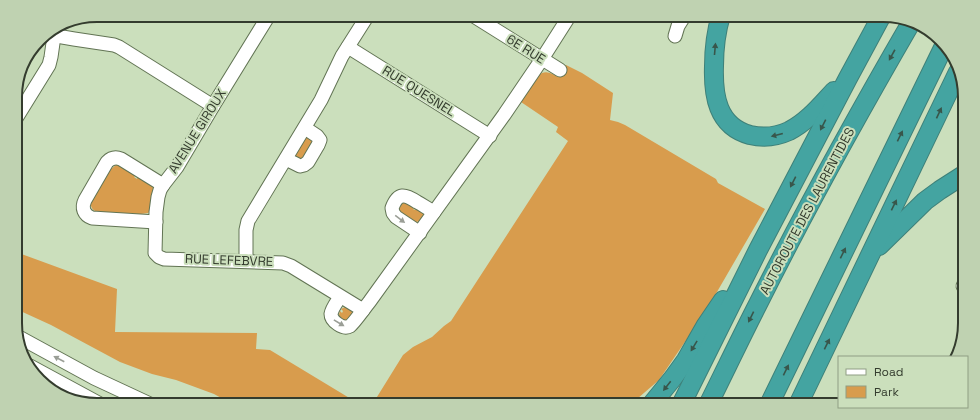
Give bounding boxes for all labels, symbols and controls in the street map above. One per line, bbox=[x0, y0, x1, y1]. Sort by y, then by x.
street label: 6E RUE bbox=[503, 30, 549, 68]
one-way arrow bbox=[712, 43, 718, 55]
one-way arrow bbox=[889, 49, 896, 60]
street label: RUE QUESNEL bbox=[379, 62, 459, 120]
street label: AVENUE GIROUX bbox=[164, 86, 230, 176]
one-way arrow bbox=[936, 107, 942, 119]
one-way arrow bbox=[820, 119, 826, 131]
street label: AUTOROUTE DES LAURENTIDES bbox=[756, 125, 858, 297]
one-way arrow bbox=[897, 130, 903, 142]
one-way arrow bbox=[770, 132, 783, 138]
one-way arrow bbox=[790, 177, 796, 188]
one-way arrow bbox=[891, 200, 897, 211]
one-way arrow bbox=[394, 215, 405, 223]
one-way arrow bbox=[840, 247, 846, 259]
street label: RUE LEFEBVRE bbox=[185, 250, 273, 270]
one-way arrow bbox=[748, 311, 754, 323]
one-way arrow bbox=[333, 320, 345, 327]
one-way arrow bbox=[824, 339, 830, 350]
one-way arrow bbox=[691, 340, 698, 352]
one-way arrow bbox=[54, 356, 65, 362]
legend bbox=[838, 356, 968, 408]
one-way arrow bbox=[783, 364, 789, 376]
text: Road bbox=[874, 364, 903, 380]
one-way arrow bbox=[663, 380, 672, 391]
text: Park bbox=[874, 384, 899, 400]

